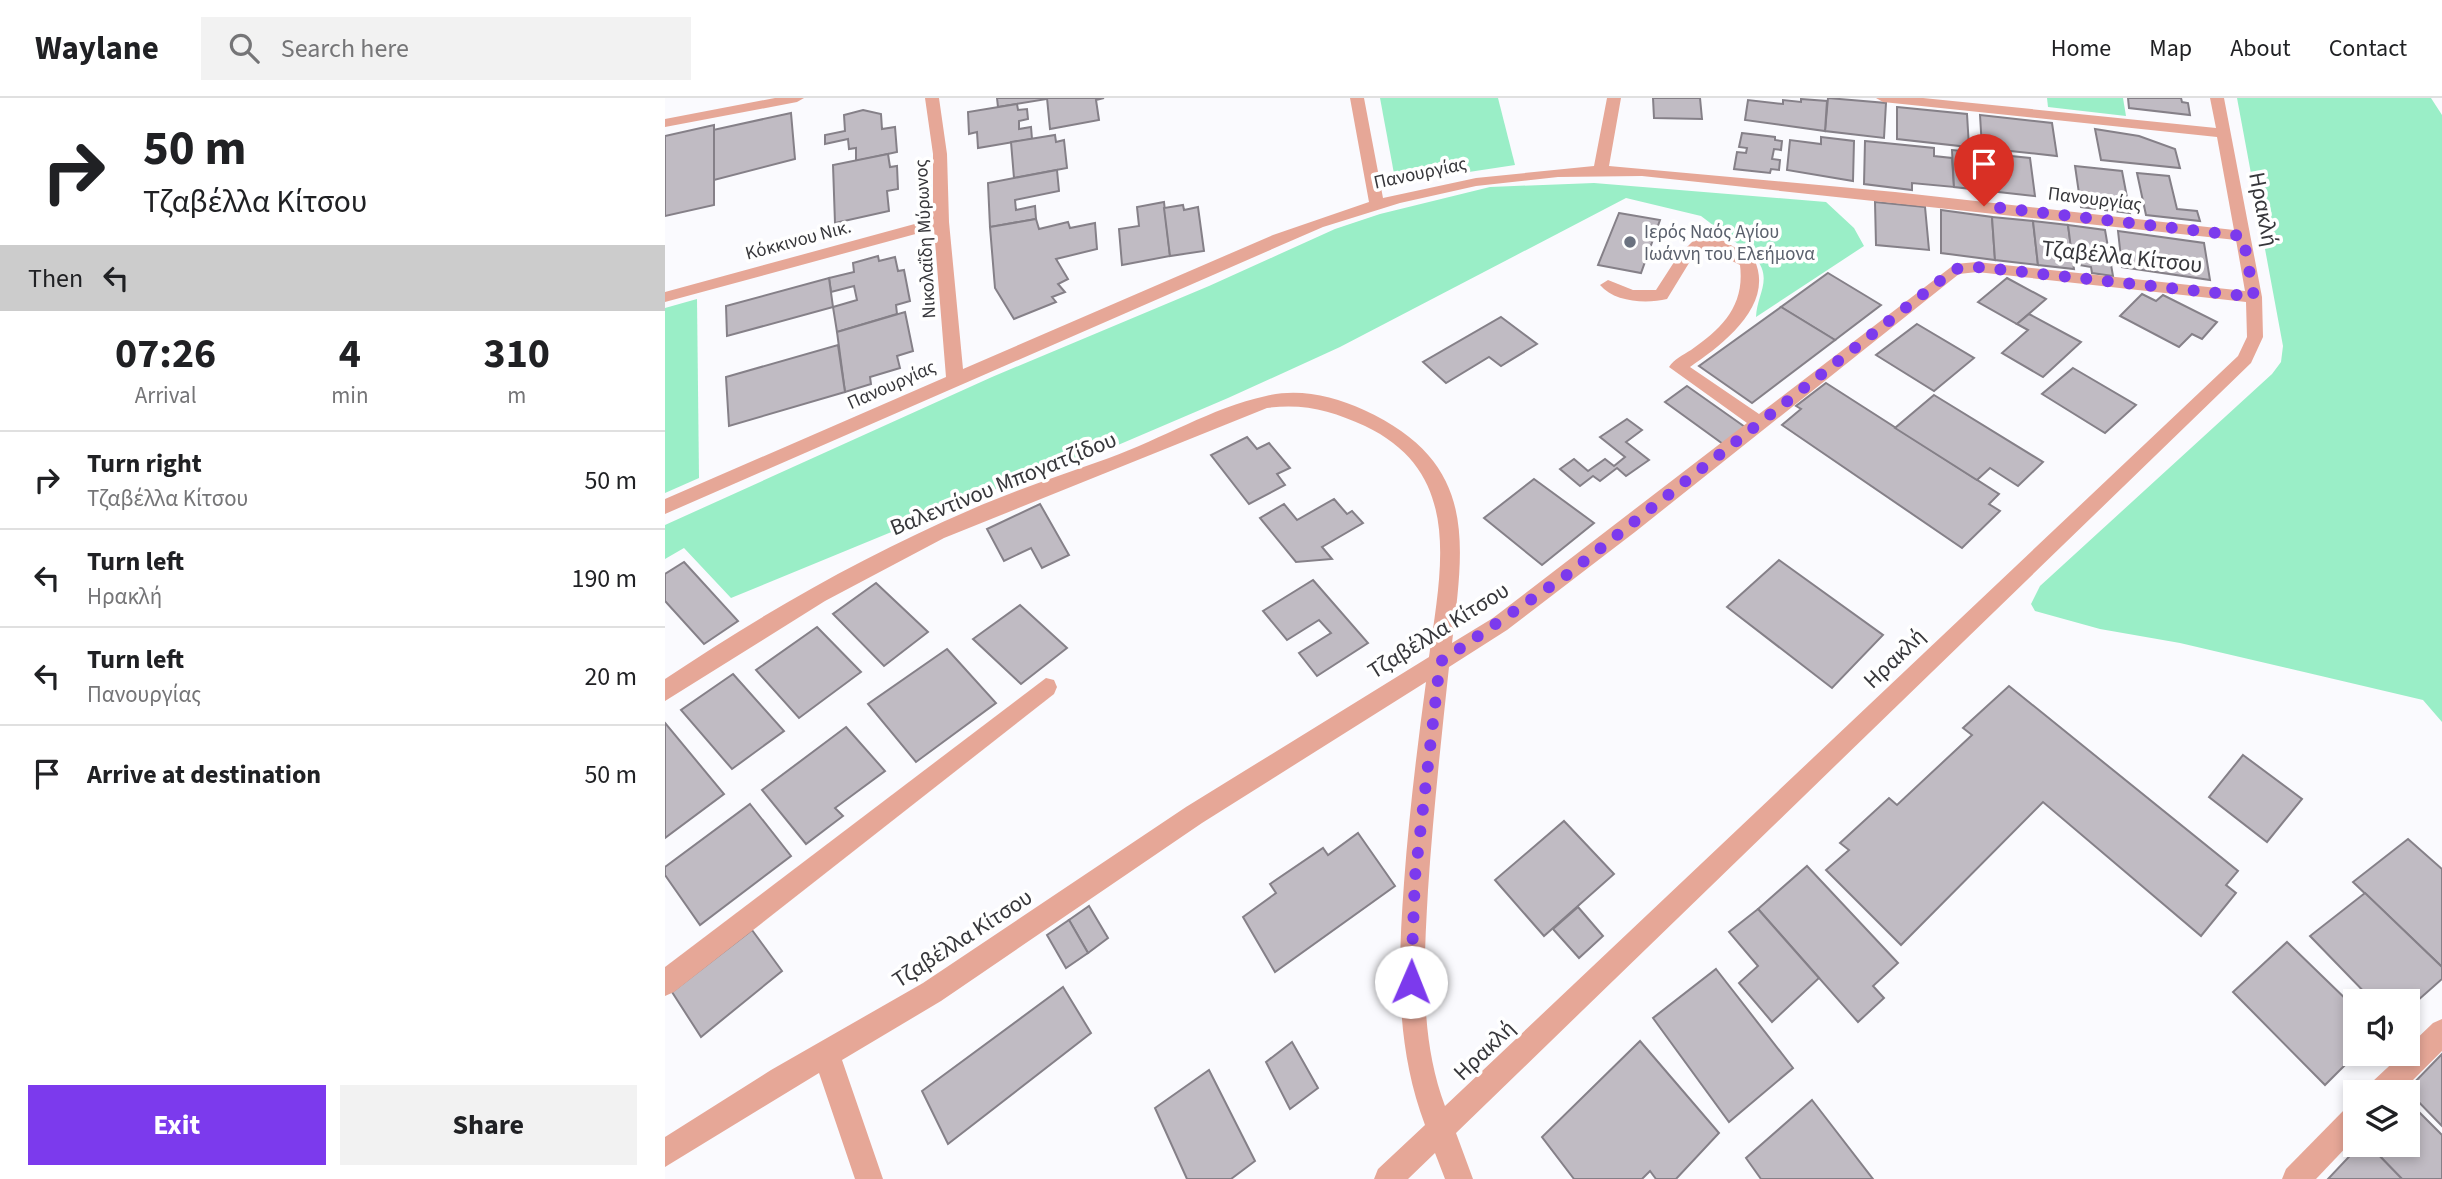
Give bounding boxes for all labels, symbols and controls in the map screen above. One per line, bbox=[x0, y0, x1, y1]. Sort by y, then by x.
search box bbox=[201, 17, 691, 80]
text: Waylane bbox=[35, 25, 159, 72]
icon: search bbox=[225, 29, 263, 67]
text: Search here bbox=[281, 30, 409, 67]
text: Home bbox=[2051, 31, 2111, 66]
text: Map bbox=[2149, 31, 2192, 66]
text: About bbox=[2230, 31, 2291, 66]
text: Contact bbox=[2329, 31, 2407, 66]
text: 50 m bbox=[143, 114, 247, 184]
icon: right bbox=[28, 126, 119, 217]
pin bbox=[1954, 134, 2014, 206]
icon: arrive bbox=[1965, 145, 2003, 183]
street label: Πανουργίας bbox=[1371, 150, 1469, 196]
street label: Νικολαΐδη Μύρωνος bbox=[908, 159, 943, 319]
street label: Ηρακλή bbox=[2240, 169, 2287, 249]
text: Τζαβέλλα Κίτσου bbox=[143, 179, 367, 225]
street label: Πανουργίας bbox=[2046, 180, 2143, 219]
street label: Κόκκινου Νικ. bbox=[742, 213, 854, 268]
place label: Ιερός Ναός Αγίου Ιωάννη του Ελεήμονα bbox=[1644, 219, 1815, 268]
street label: Τζαβέλλα Κίτσου bbox=[2040, 232, 2204, 281]
marker: Ιερός Ναός Αγίου Ιωάννη του Ελεήμονα bbox=[1622, 234, 1638, 250]
icon: left bbox=[97, 259, 135, 297]
text: Then bbox=[28, 260, 83, 297]
text: 07:26 bbox=[115, 324, 216, 384]
text: 4 bbox=[339, 324, 361, 384]
text: 310 bbox=[483, 324, 550, 384]
street label: Πανουργίας bbox=[843, 354, 940, 417]
text: Arrival bbox=[135, 379, 197, 412]
text: min bbox=[331, 379, 369, 412]
text: m bbox=[507, 379, 526, 412]
street label: Βαλεντίνου Μπογατζίδου bbox=[885, 423, 1121, 544]
text: Turn right bbox=[87, 445, 202, 482]
icon: right bbox=[28, 461, 66, 499]
text: 50 m bbox=[584, 462, 637, 499]
text: Τζαβέλλα Κίτσου bbox=[87, 482, 248, 515]
text: Turn left bbox=[87, 543, 184, 580]
icon: left bbox=[28, 559, 66, 597]
text: 190 m bbox=[571, 560, 637, 597]
street label: Τζαβέλλα Κίτσου bbox=[1361, 574, 1515, 687]
text: Ηρακλή bbox=[87, 580, 162, 613]
street label: Ηρακλή bbox=[1856, 620, 1933, 696]
text: Turn left bbox=[87, 641, 184, 678]
icon: left bbox=[28, 657, 66, 695]
text: 20 m bbox=[584, 658, 637, 695]
text: Πανουργίας bbox=[87, 678, 201, 711]
icon: arrive bbox=[28, 755, 66, 793]
text: Arrive at destination bbox=[87, 756, 321, 793]
text: 50 m bbox=[584, 756, 637, 793]
street label: Τζαβέλλα Κίτσου bbox=[886, 881, 1039, 996]
position arrow bbox=[1374, 945, 1448, 1019]
map controls bbox=[2343, 989, 2420, 1157]
button: sound bbox=[2343, 989, 2420, 1066]
street label: Ηρακλή bbox=[1446, 1012, 1523, 1088]
button: layers bbox=[2343, 1080, 2420, 1157]
button: Exit bbox=[28, 1085, 326, 1165]
button: Share bbox=[340, 1085, 637, 1165]

